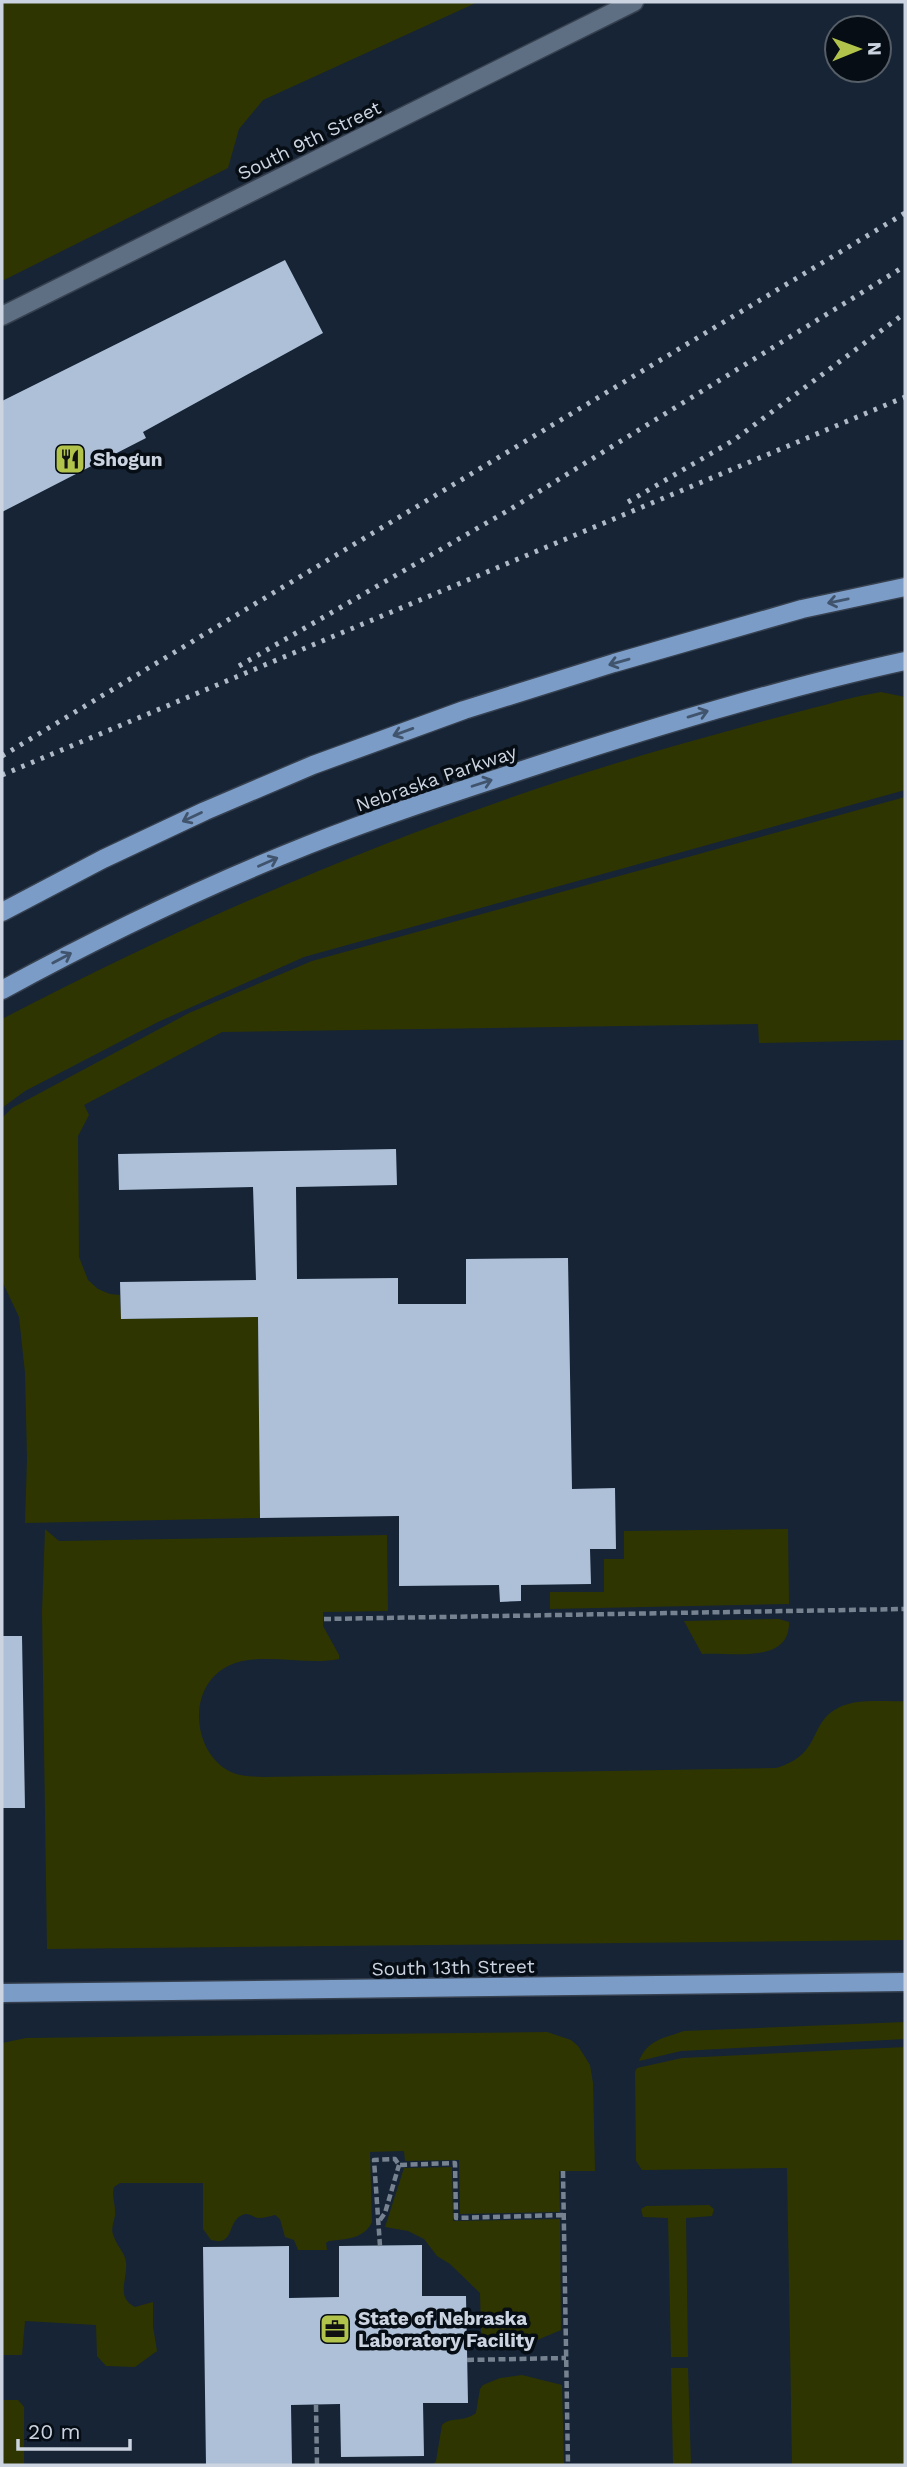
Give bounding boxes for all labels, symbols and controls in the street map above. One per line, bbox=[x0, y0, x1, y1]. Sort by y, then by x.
north arrow bbox=[823, 14, 893, 84]
text: N bbox=[863, 41, 886, 56]
street label: South 9th Street bbox=[234, 96, 385, 185]
restaurant icon: Shogun bbox=[53, 442, 87, 476]
place label: Shogun bbox=[93, 448, 162, 471]
one-way arrow bbox=[828, 595, 850, 608]
one-way arrow bbox=[609, 656, 631, 669]
one-way arrow bbox=[687, 706, 709, 719]
one-way arrow bbox=[393, 727, 415, 739]
street label: Nebraska Parkway bbox=[353, 740, 520, 817]
one-way arrow bbox=[470, 776, 492, 788]
one-way arrow bbox=[182, 811, 203, 824]
one-way arrow bbox=[257, 855, 279, 868]
one-way arrow bbox=[51, 950, 72, 964]
street label: South 13th Street bbox=[371, 1955, 535, 1980]
place label: State of Nebraska Laboratory Facility bbox=[358, 2307, 535, 2352]
office icon: State of Nebraska Laboratory Facility bbox=[318, 2312, 352, 2346]
scale bar bbox=[18, 2408, 130, 2452]
text: 20 m bbox=[28, 2419, 80, 2444]

